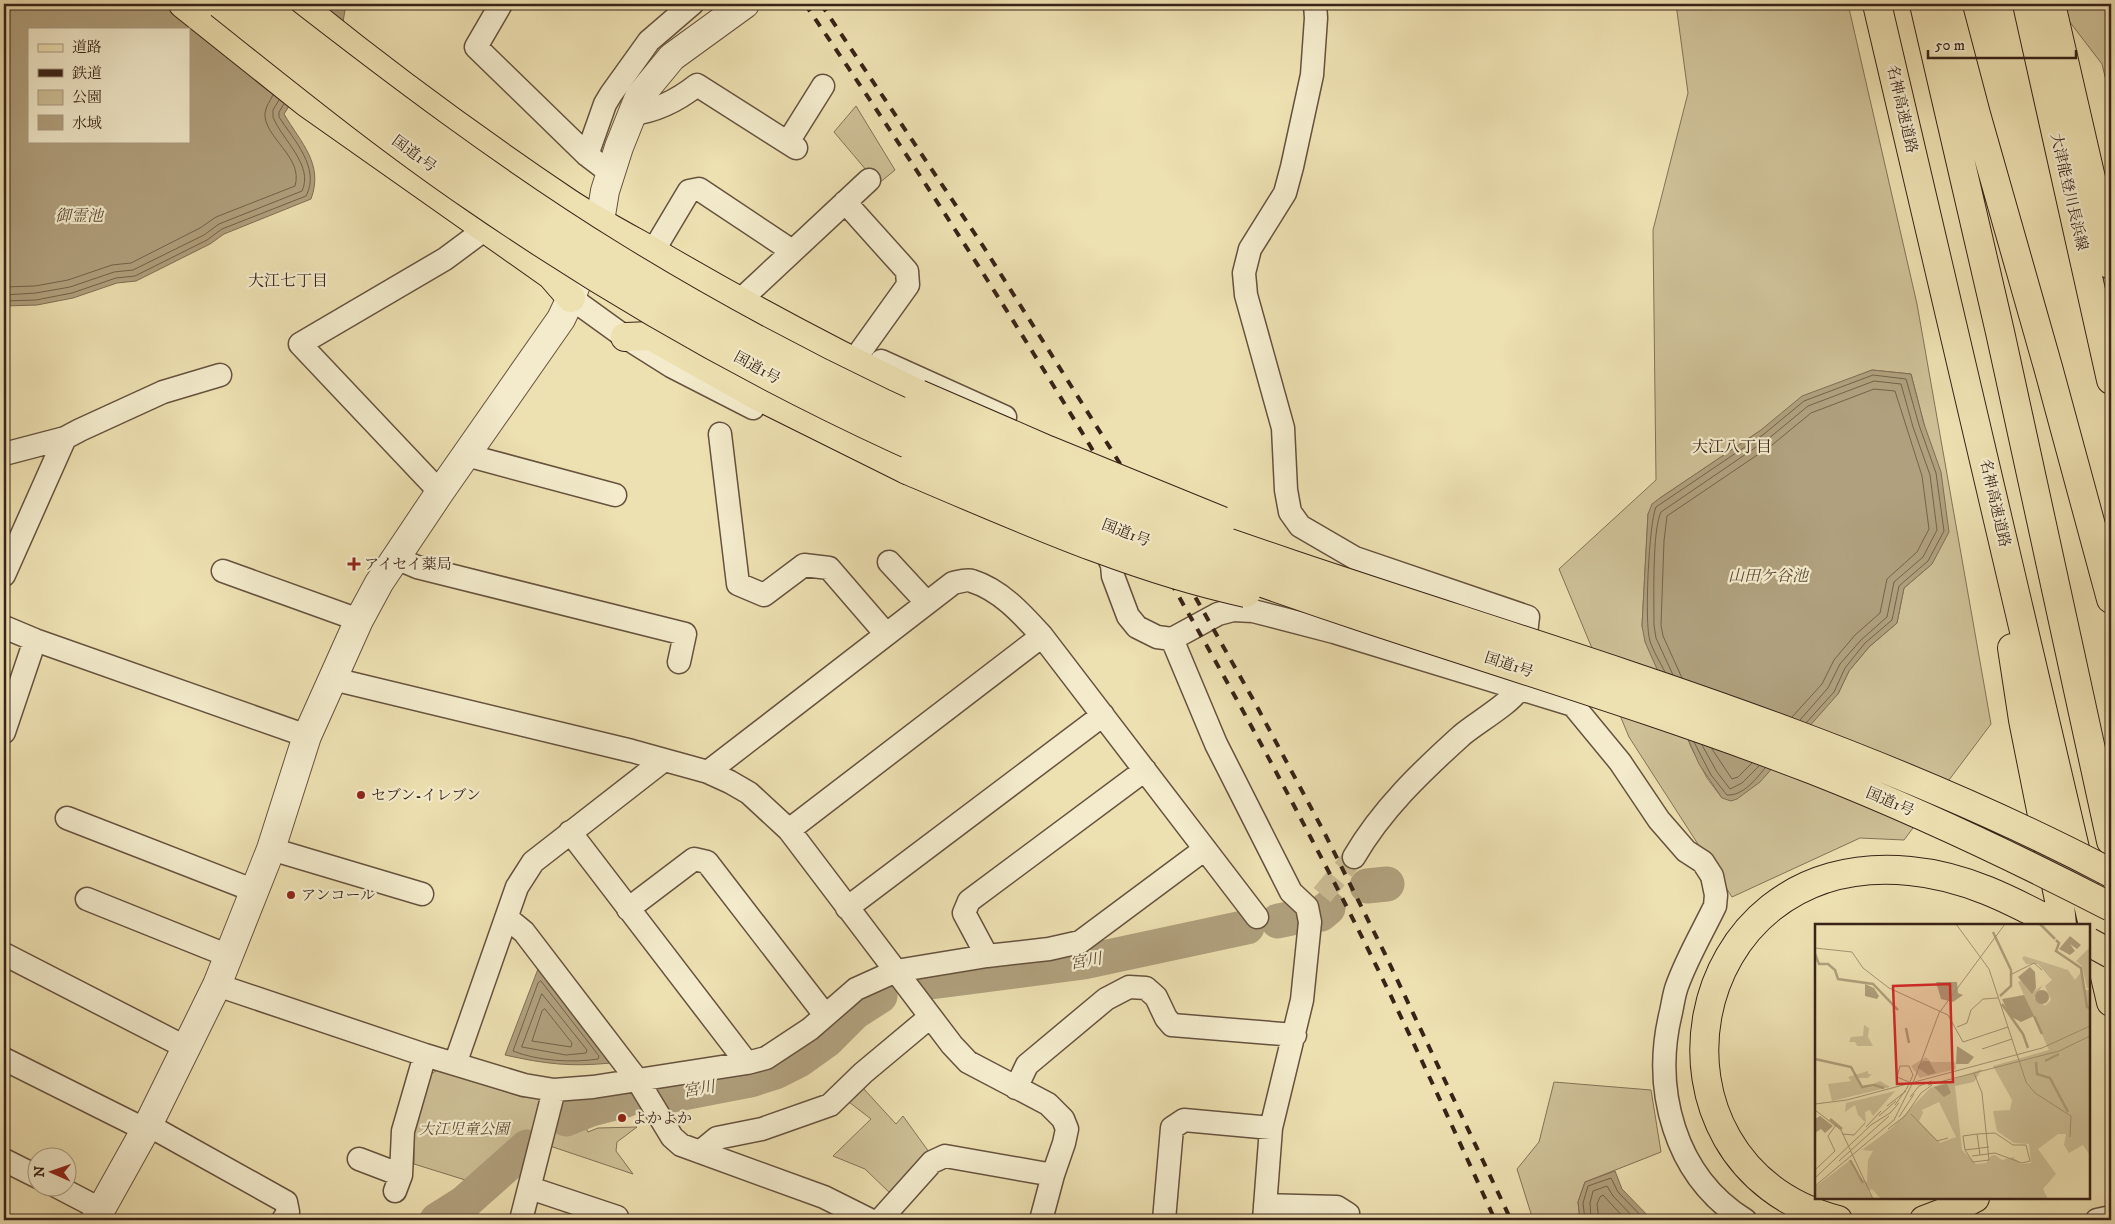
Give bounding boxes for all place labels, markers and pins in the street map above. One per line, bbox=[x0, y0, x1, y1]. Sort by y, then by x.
place label: アイセイ薬局 bbox=[364, 555, 452, 574]
marker: アイセイ薬局 bbox=[348, 558, 360, 570]
place label: セブン-イレブン bbox=[371, 786, 481, 805]
marker: セブン-イレブン bbox=[355, 789, 367, 801]
place label: アンコール bbox=[301, 886, 375, 905]
marker: アンコール bbox=[285, 889, 297, 901]
place label: よかよか bbox=[632, 1109, 692, 1128]
marker: よかよか bbox=[616, 1112, 628, 1124]

